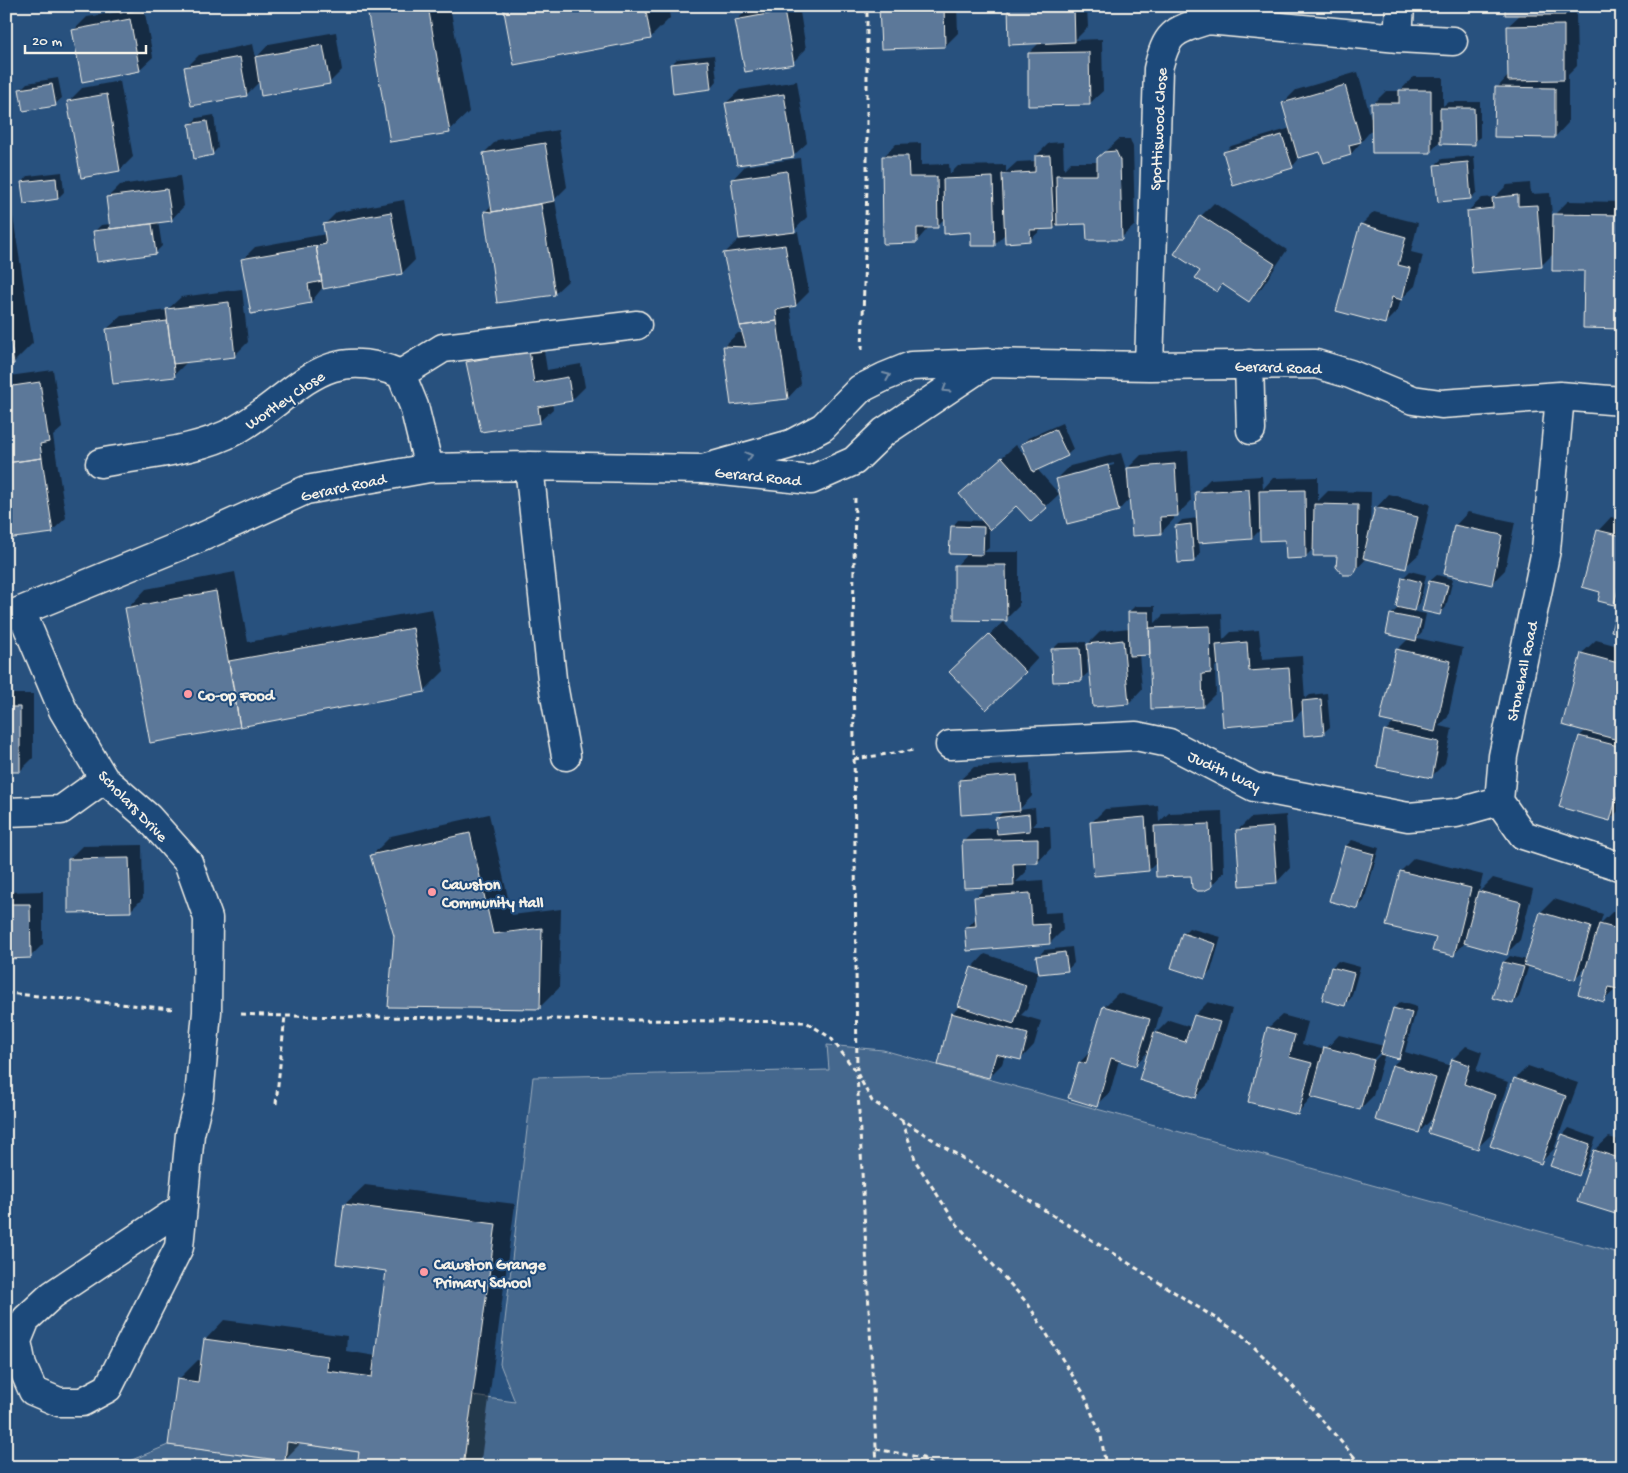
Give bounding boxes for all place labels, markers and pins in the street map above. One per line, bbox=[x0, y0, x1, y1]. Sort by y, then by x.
marker: Co-op Food bbox=[182, 688, 194, 700]
place label: Co-op Food bbox=[197, 688, 276, 707]
place label: Cawston Community Hall bbox=[441, 877, 544, 914]
marker: Cawston Community Hall bbox=[426, 886, 438, 898]
place label: Cawston Grange Primary School bbox=[433, 1257, 546, 1294]
marker: Cawston Grange Primary School bbox=[418, 1266, 430, 1278]

